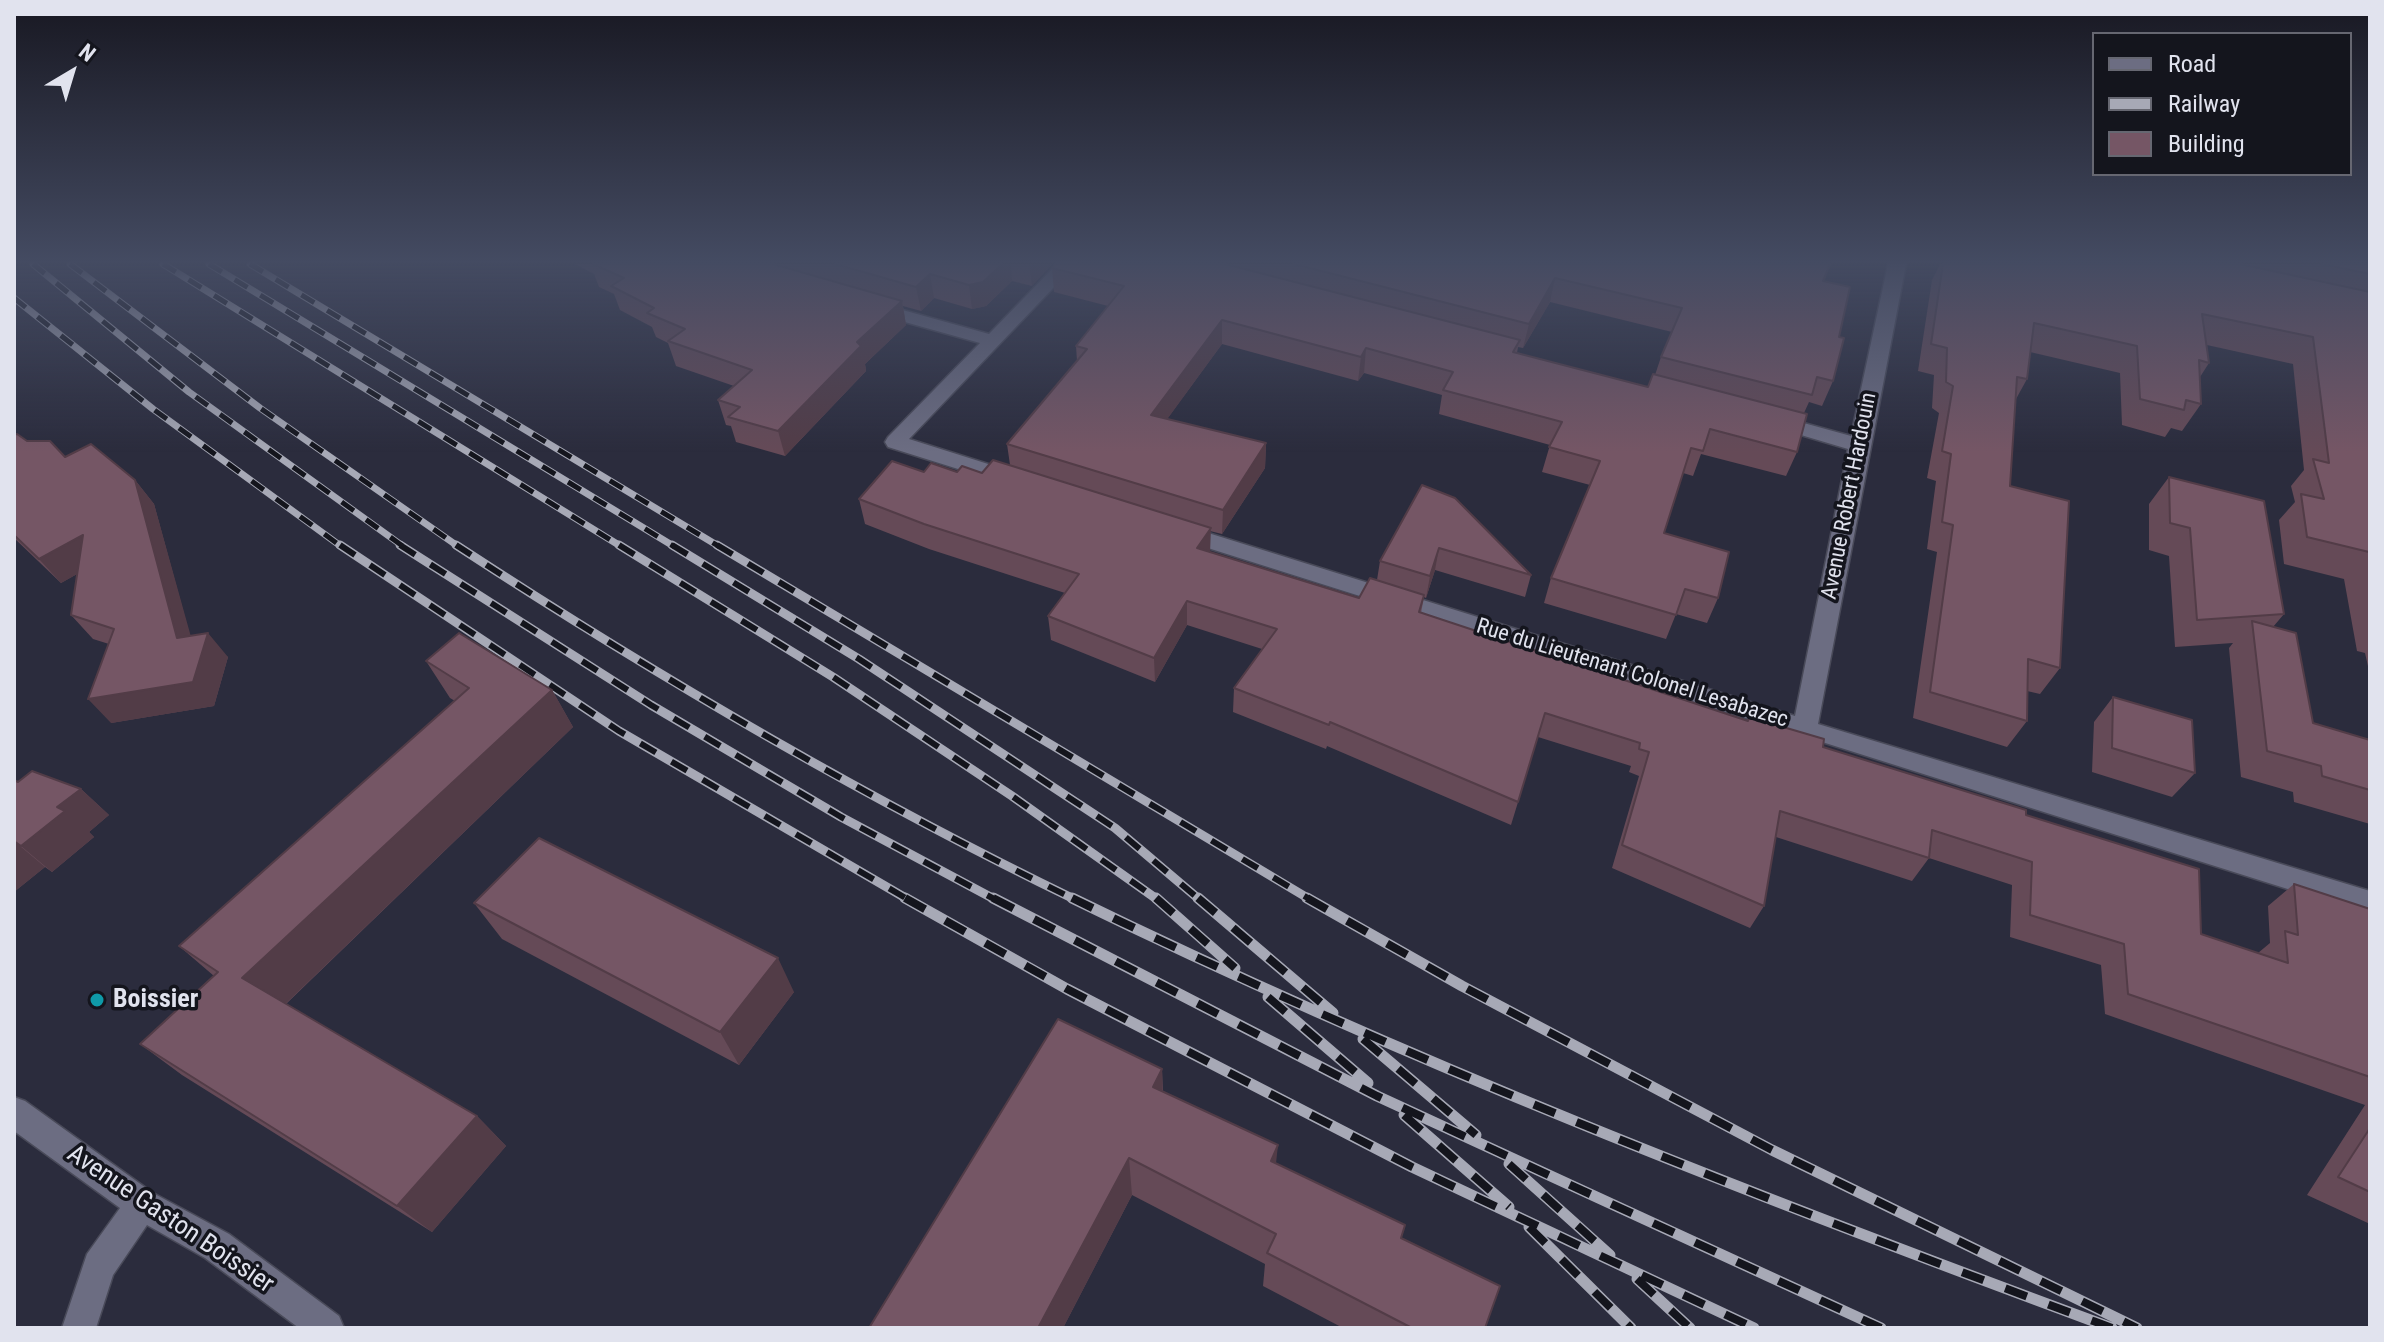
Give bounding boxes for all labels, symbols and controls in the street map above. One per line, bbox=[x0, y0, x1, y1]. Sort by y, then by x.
north arrow bbox=[32, 32, 112, 112]
legend bbox=[2092, 32, 2352, 176]
text: N bbox=[74, 39, 100, 67]
text: Road bbox=[2168, 50, 2216, 78]
text: Railway bbox=[2168, 90, 2240, 118]
text: Building bbox=[2168, 130, 2245, 158]
street label: Avenue Robert Hardouin bbox=[1817, 390, 1883, 602]
street label: Rue du Lieutenant Colonel Lesabazec bbox=[1473, 614, 1791, 734]
place label: Boissier bbox=[113, 984, 198, 1016]
marker: Boissier bbox=[88, 991, 106, 1009]
street label: Avenue Gaston Boissier bbox=[61, 1139, 279, 1301]

